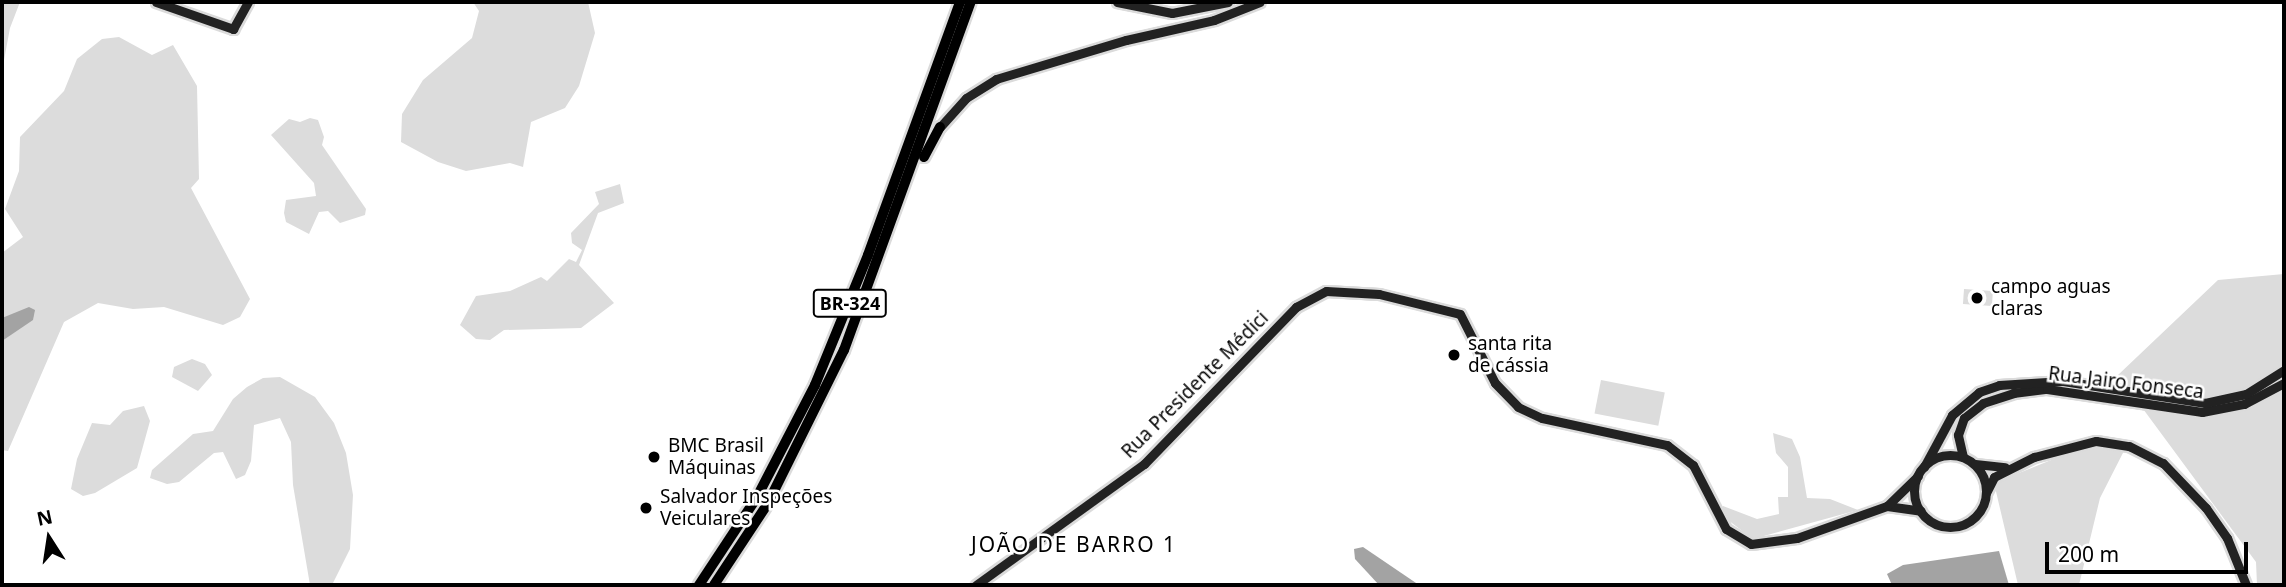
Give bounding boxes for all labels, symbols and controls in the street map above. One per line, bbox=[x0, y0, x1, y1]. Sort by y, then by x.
place label: campo aguas claras bbox=[1991, 276, 2111, 320]
road number: BR-324 bbox=[812, 288, 888, 318]
marker: campo aguas claras bbox=[1969, 290, 1985, 306]
street label: Rua Presidente Médici bbox=[1117, 307, 1273, 463]
place label: santa rita de cássia bbox=[1468, 333, 1552, 377]
marker: santa rita de cássia bbox=[1446, 347, 1462, 363]
street label: Rua Jairo Fonseca bbox=[2047, 362, 2205, 404]
place label: BMC Brasil Máquinas bbox=[668, 435, 764, 479]
marker: BMC Brasil Máquinas bbox=[646, 449, 662, 465]
place label: Salvador Inspeções Veiculares bbox=[660, 486, 832, 530]
marker: Salvador Inspeções Veiculares bbox=[638, 500, 654, 516]
north arrow bbox=[14, 503, 84, 573]
text: N bbox=[34, 503, 55, 532]
scale bar bbox=[2048, 528, 2251, 572]
district label: JOÃO DE BARRO 1 bbox=[973, 531, 1175, 557]
text: 200 m bbox=[2058, 540, 2119, 568]

